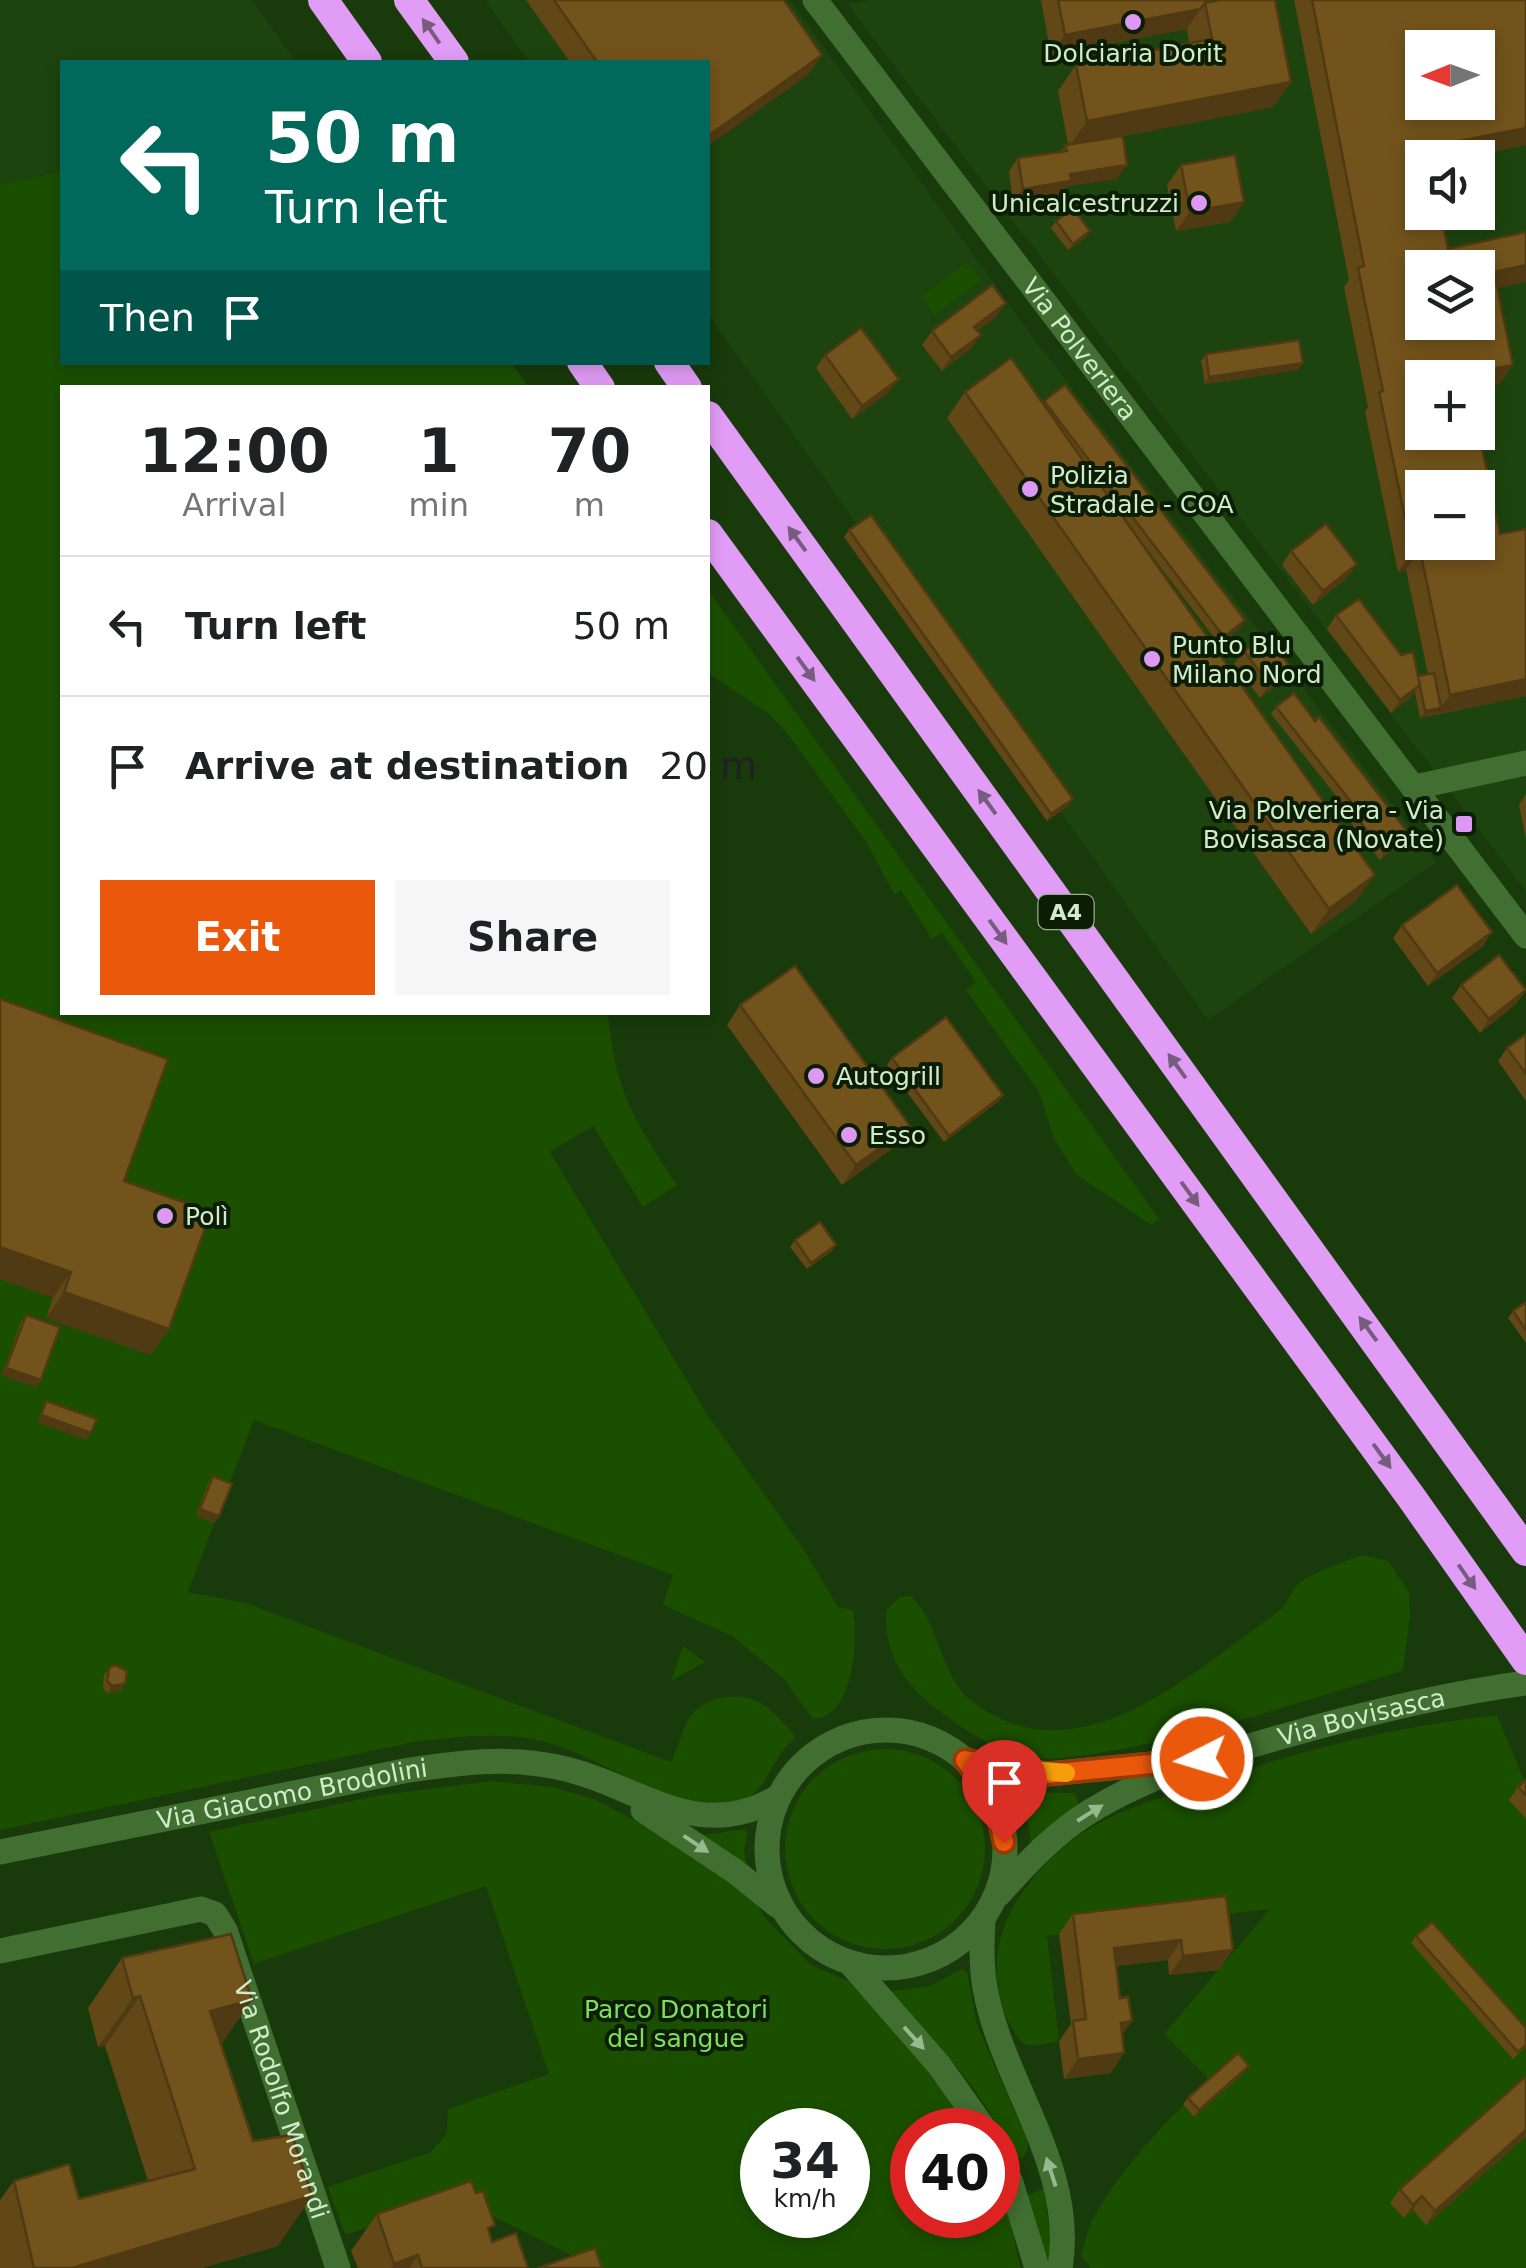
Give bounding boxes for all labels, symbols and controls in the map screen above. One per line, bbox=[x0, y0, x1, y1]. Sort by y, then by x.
marker: Dolciaria Dorit bbox=[1122, 11, 1144, 33]
one-way arrow bbox=[422, 18, 442, 45]
north arrow bbox=[1405, 30, 1495, 120]
map controls bbox=[1405, 30, 1495, 560]
place label: Dolciaria Dorit bbox=[1043, 39, 1223, 68]
text: 50 m bbox=[265, 97, 460, 179]
icon: left bbox=[100, 100, 230, 230]
button: sound bbox=[1405, 140, 1495, 230]
text: Turn left bbox=[265, 181, 448, 234]
place label: Unicalcestruzzi bbox=[991, 189, 1179, 218]
marker: Unicalcestruzzi bbox=[1188, 192, 1210, 214]
button: layers bbox=[1405, 250, 1495, 340]
street label: Via Polveriera bbox=[1016, 272, 1143, 426]
icon: arrive bbox=[215, 290, 270, 345]
text: Then bbox=[100, 296, 195, 340]
button: + bbox=[1405, 360, 1495, 450]
text: 12:00 bbox=[139, 416, 330, 486]
text: 1 bbox=[418, 416, 460, 486]
text: 70 bbox=[548, 416, 631, 486]
place label: Polizia Stradale - COA bbox=[1050, 461, 1234, 519]
button: − bbox=[1405, 470, 1495, 560]
marker: Polizia Stradale - COA bbox=[1019, 478, 1041, 500]
text: Arrival bbox=[182, 486, 286, 524]
text: min bbox=[409, 486, 469, 524]
text: m bbox=[574, 486, 605, 524]
one-way arrow bbox=[787, 526, 807, 552]
icon: left bbox=[100, 599, 155, 654]
text: Turn left bbox=[185, 604, 366, 648]
text: 50 m bbox=[573, 604, 670, 648]
place label: Punto Blu Milano Nord bbox=[1172, 631, 1322, 689]
marker: Punto Blu Milano Nord bbox=[1141, 648, 1163, 670]
one-way arrow bbox=[796, 656, 816, 682]
icon: arrive bbox=[100, 739, 155, 794]
text: Arrive at destination bbox=[185, 744, 630, 788]
text: 20 m bbox=[660, 744, 757, 788]
one-way arrow bbox=[978, 789, 997, 816]
place label: Via Polveriera - Via Bovisasca (Novate) bbox=[1203, 796, 1444, 854]
marker: Via Polveriera - Via Bovisasca (Novate) bbox=[1453, 813, 1475, 835]
button: Exit bbox=[100, 880, 375, 995]
button: Share bbox=[395, 880, 670, 995]
road number: A4 bbox=[1038, 895, 1094, 929]
one-way arrow bbox=[988, 918, 1007, 945]
one-way arrow bbox=[1168, 1053, 1187, 1079]
place label: Autogrill bbox=[836, 1062, 941, 1091]
marker: Autogrill bbox=[805, 1065, 827, 1087]
place label: Esso bbox=[869, 1121, 926, 1150]
marker: Esso bbox=[838, 1124, 860, 1146]
one-way arrow bbox=[1180, 1181, 1199, 1207]
place label: Polì bbox=[185, 1202, 228, 1231]
marker: Polì bbox=[154, 1205, 176, 1227]
one-way arrow bbox=[1358, 1316, 1378, 1342]
one-way arrow bbox=[1371, 1443, 1391, 1469]
one-way arrow bbox=[1457, 1563, 1477, 1590]
street label: Via Bovisasca bbox=[1275, 1683, 1448, 1752]
position arrow bbox=[1150, 1707, 1254, 1811]
pin bbox=[962, 1740, 1047, 1843]
street label: Via Giacomo Brodolini bbox=[155, 1754, 429, 1835]
icon: arrive bbox=[977, 1755, 1032, 1810]
one-way arrow bbox=[1076, 1805, 1104, 1822]
one-way arrow bbox=[682, 1835, 709, 1853]
street label: Via Rodolfo Morandi bbox=[228, 1977, 335, 2223]
park label: Parco Donatori del sangue bbox=[584, 1995, 768, 2053]
one-way arrow bbox=[903, 2025, 925, 2050]
speed limit sign: 40 bbox=[890, 2108, 1020, 2238]
text: 34 bbox=[770, 2132, 840, 2190]
one-way arrow bbox=[1043, 2157, 1058, 2187]
text: km/h bbox=[773, 2184, 837, 2213]

